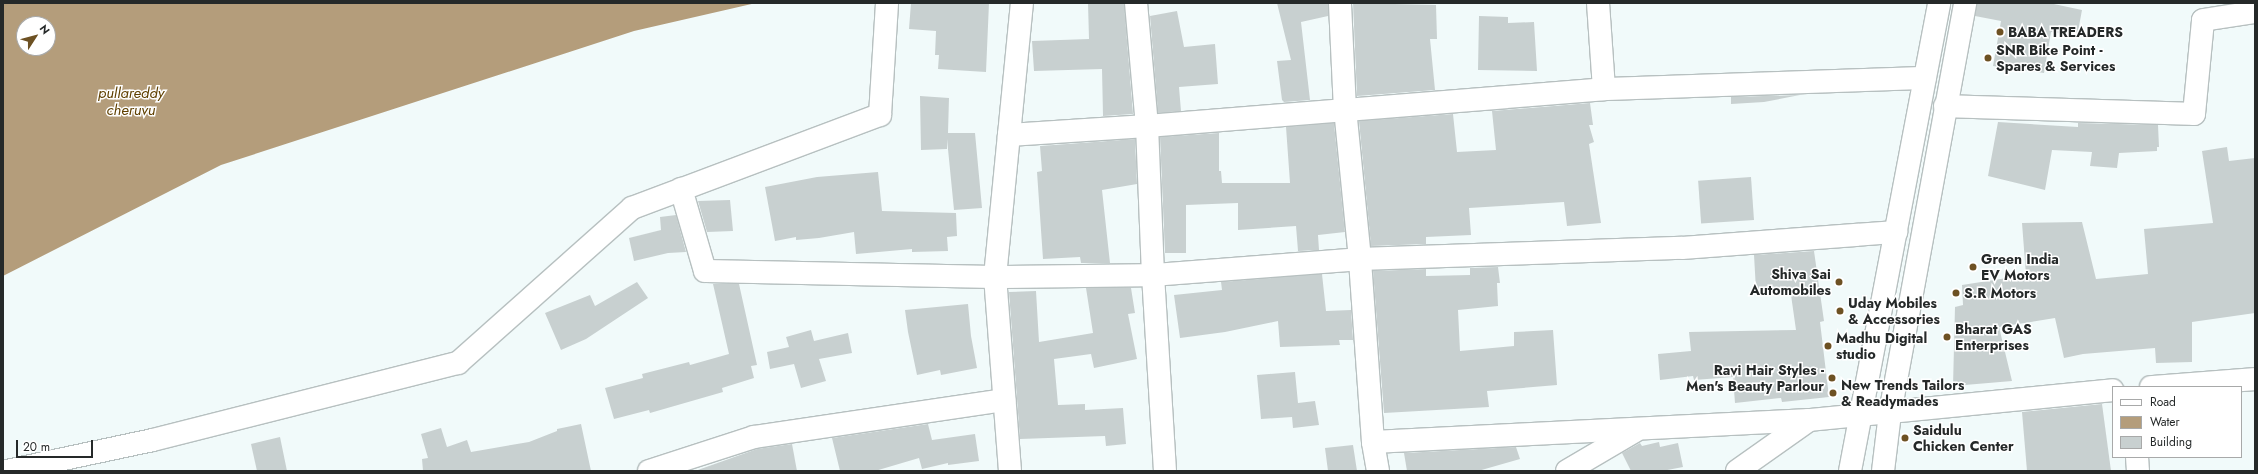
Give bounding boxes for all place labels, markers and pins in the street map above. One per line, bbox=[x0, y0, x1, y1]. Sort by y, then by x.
place label: BABA TREADERS bbox=[2008, 24, 2123, 40]
marker: BABA TREADERS bbox=[1995, 27, 2005, 37]
place label: SNR Bike Point - Spares & Services bbox=[1996, 42, 2115, 74]
marker: SNR Bike Point - Spares & Services bbox=[1983, 53, 1993, 63]
place label: Green India EV Motors bbox=[1981, 251, 2059, 284]
marker: Green India EV Motors bbox=[1968, 262, 1978, 272]
place label: Shiva Sai Automobiles bbox=[1750, 266, 1831, 298]
marker: Shiva Sai Automobiles bbox=[1834, 277, 1844, 287]
place label: S.R Motors bbox=[1964, 285, 2036, 301]
marker: S.R Motors bbox=[1951, 288, 1961, 298]
place label: Uday Mobiles & Accessories bbox=[1848, 295, 1940, 328]
marker: Uday Mobiles & Accessories bbox=[1835, 306, 1845, 316]
place label: Bharat GAS Enterprises bbox=[1955, 321, 2032, 354]
place label: Madhu Digital studio bbox=[1836, 330, 1927, 362]
marker: Bharat GAS Enterprises bbox=[1942, 332, 1952, 342]
marker: Madhu Digital studio bbox=[1823, 341, 1833, 351]
place label: Ravi Hair Styles - Men's Beauty Parlour bbox=[1686, 362, 1824, 394]
marker: Ravi Hair Styles - Men's Beauty Parlour bbox=[1827, 373, 1837, 383]
place label: New Trends Tailors & Readymades bbox=[1841, 377, 1964, 410]
marker: New Trends Tailors & Readymades bbox=[1828, 388, 1838, 398]
place label: Saidulu Chicken Center bbox=[1913, 422, 2014, 454]
marker: Saidulu Chicken Center bbox=[1900, 433, 1910, 443]

